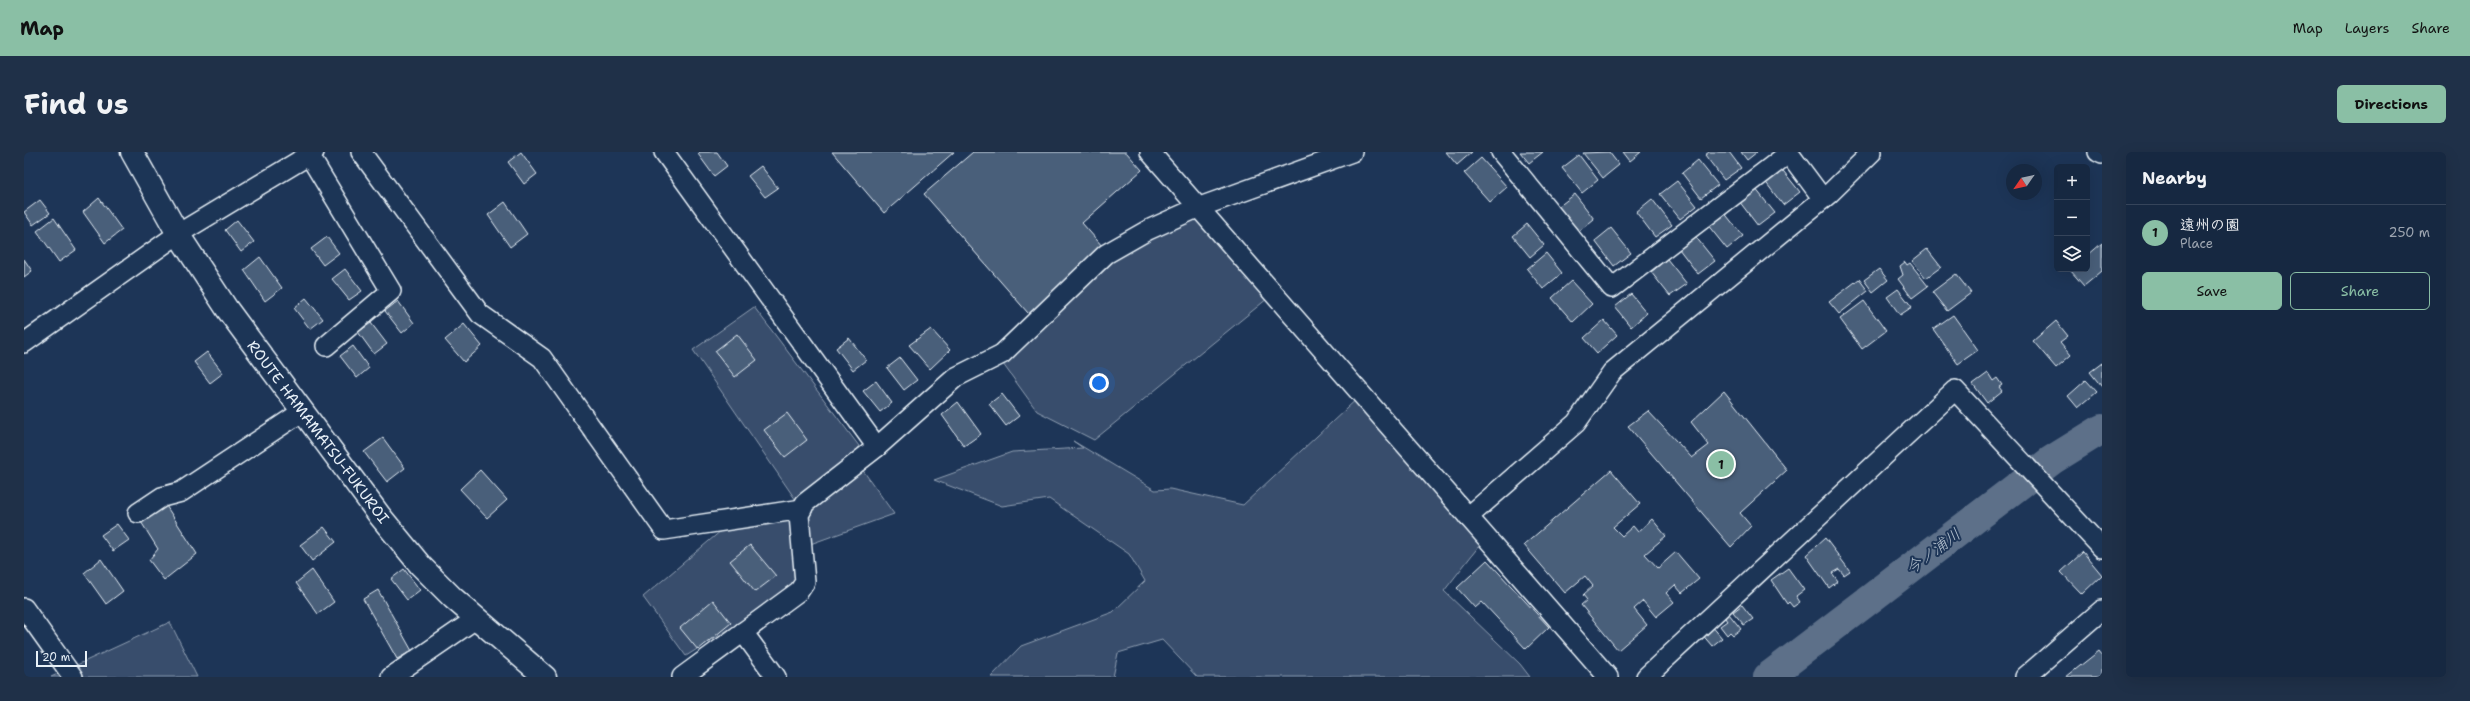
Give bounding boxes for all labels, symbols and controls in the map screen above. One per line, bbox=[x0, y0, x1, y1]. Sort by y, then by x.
text: Map bbox=[20, 16, 64, 41]
text: Map bbox=[2293, 19, 2323, 37]
text: Layers bbox=[2345, 19, 2389, 37]
text: Share bbox=[2411, 19, 2450, 37]
text: Find us bbox=[24, 85, 129, 123]
button: Directions bbox=[2337, 85, 2446, 123]
north arrow bbox=[2006, 164, 2042, 200]
map controls bbox=[2054, 164, 2090, 272]
button: + bbox=[2054, 164, 2090, 200]
text: Nearby bbox=[2142, 167, 2207, 189]
button: − bbox=[2054, 200, 2090, 236]
text: 遠州の園 bbox=[2180, 215, 2240, 235]
text: 1 bbox=[2152, 224, 2158, 241]
text: 250 m bbox=[2389, 224, 2430, 241]
text: Place bbox=[2180, 235, 2213, 252]
button: layers bbox=[2054, 236, 2090, 272]
button: Save bbox=[2142, 272, 2282, 310]
button: Share bbox=[2290, 272, 2430, 310]
street label: ROUTE HAMAMATSU-FUKUROI bbox=[243, 336, 393, 528]
your location bbox=[1089, 373, 1109, 393]
pin: 1 bbox=[1708, 449, 1734, 479]
water label: 今ノ浦川 bbox=[1901, 523, 1965, 579]
scale bar bbox=[36, 649, 87, 668]
text: 20 m bbox=[42, 650, 70, 665]

